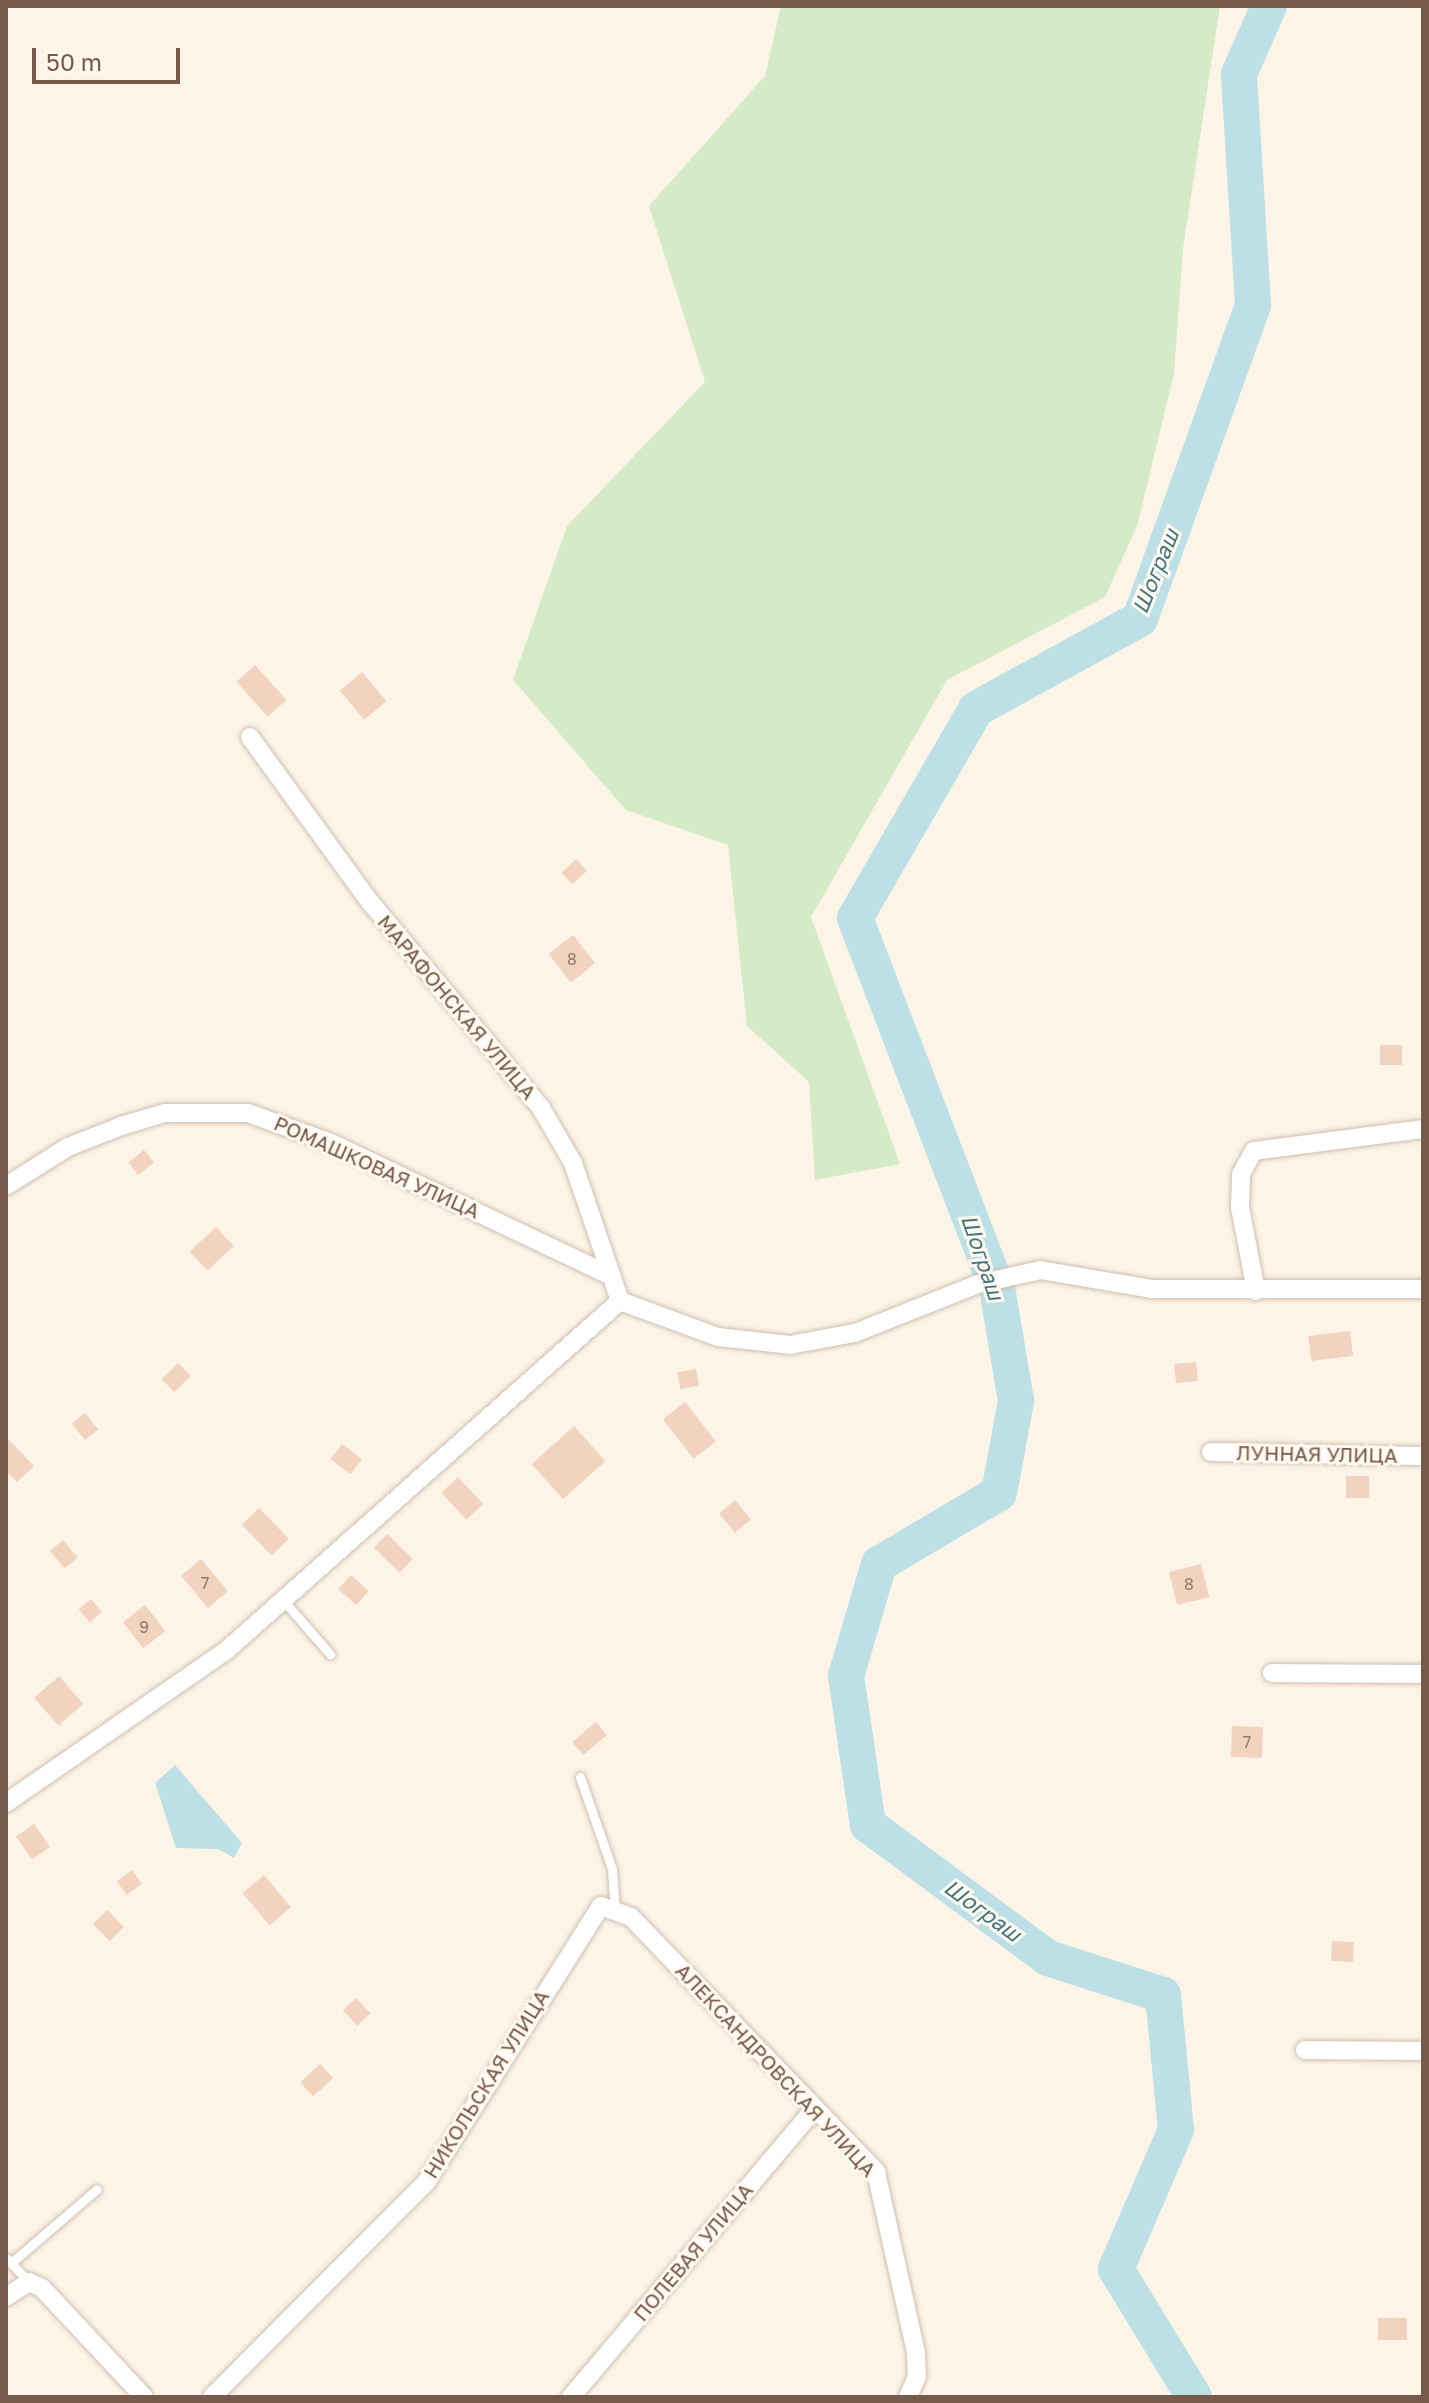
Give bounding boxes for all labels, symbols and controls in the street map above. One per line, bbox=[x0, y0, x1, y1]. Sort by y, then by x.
scale bar bbox=[36, 32, 184, 82]
text: 50 m bbox=[46, 47, 102, 76]
water label: Шограш bbox=[1126, 525, 1184, 617]
street label: МАРАФОНСКАЯ УЛИЦА bbox=[373, 910, 541, 1104]
house number: 8 bbox=[567, 949, 577, 969]
street label: РОМАШКОВАЯ УЛИЦА bbox=[271, 1111, 483, 1223]
water label: Шограш bbox=[956, 1211, 1010, 1303]
street label: ЛУННАЯ УЛИЦА bbox=[1236, 1441, 1398, 1467]
house number: 7 bbox=[201, 1573, 209, 1593]
house number: 8 bbox=[1184, 1574, 1194, 1594]
house number: 9 bbox=[139, 1617, 149, 1637]
house number: 7 bbox=[1243, 1732, 1251, 1752]
water label: Шограш bbox=[939, 1873, 1027, 1947]
street label: АЛЕКСАНДРОВСКАЯ УЛИЦА bbox=[671, 1959, 881, 2181]
street label: НИКОЛЬСКАЯ УЛИЦА bbox=[418, 1986, 554, 2182]
street label: ПОЛЕВАЯ УЛИЦА bbox=[628, 2178, 758, 2326]

